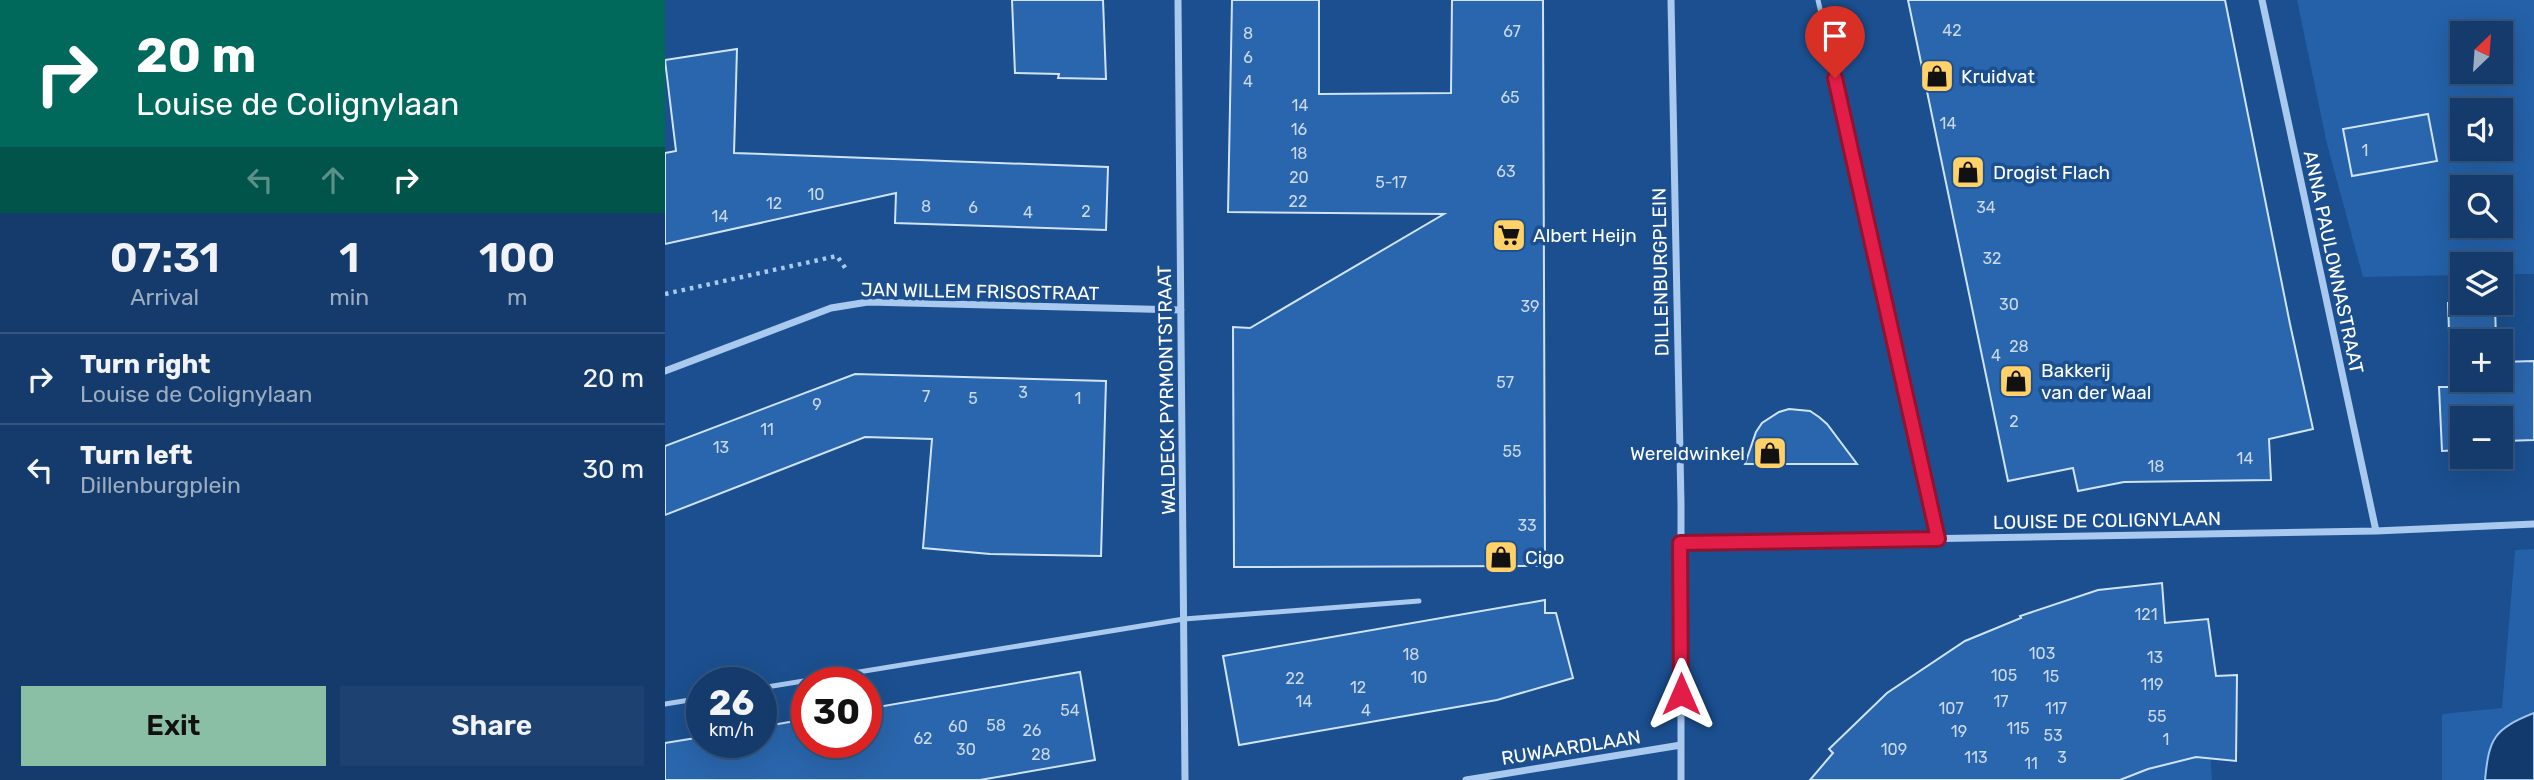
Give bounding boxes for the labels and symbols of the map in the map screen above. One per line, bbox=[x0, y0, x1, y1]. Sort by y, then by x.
pin bbox=[1805, 6, 1865, 78]
house number: 42 bbox=[1942, 21, 1962, 40]
north arrow bbox=[2450, 21, 2513, 84]
house number: 67 bbox=[1503, 22, 1521, 41]
house number: 8 bbox=[1243, 24, 1253, 43]
house number: 6 bbox=[1243, 48, 1253, 67]
shop icon: Kruidvat bbox=[1918, 57, 1956, 95]
place label: Kruidvat bbox=[1961, 65, 2036, 88]
house number: 4 bbox=[1243, 72, 1253, 91]
house number: 65 bbox=[1500, 88, 1520, 107]
house number: 14 bbox=[1292, 96, 1308, 115]
house number: 14 bbox=[1940, 114, 1956, 133]
house number: 16 bbox=[1291, 120, 1308, 139]
house number: 1 bbox=[2362, 141, 2368, 160]
house number: 18 bbox=[1290, 144, 1308, 163]
street label: ANNA PAULOWNASTRAAT bbox=[2299, 148, 2368, 376]
shop icon: Drogist Flach bbox=[1949, 153, 1987, 191]
place label: Drogist Flach bbox=[1993, 161, 2110, 184]
house number: 63 bbox=[1496, 162, 1516, 181]
house number: 20 bbox=[1289, 168, 1309, 187]
house number: 5-17 bbox=[1375, 173, 1407, 192]
house number: 10 bbox=[807, 185, 825, 204]
street label: DILLENBURGPLEIN bbox=[1648, 188, 1673, 356]
house number: 22 bbox=[1289, 192, 1307, 211]
house number: 12 bbox=[766, 194, 782, 213]
house number: 8 bbox=[921, 197, 931, 216]
house number: 6 bbox=[968, 198, 978, 217]
house number: 34 bbox=[1976, 198, 1996, 217]
house number: 2 bbox=[1081, 202, 1091, 221]
house number: 4 bbox=[1023, 203, 1033, 222]
house number: 14 bbox=[712, 207, 728, 226]
supermarket icon: Albert Heijn bbox=[1490, 216, 1528, 254]
place label: Albert Heijn bbox=[1533, 224, 1637, 247]
house number: 32 bbox=[1982, 249, 2002, 268]
street label: WALDECK PYRMONTSTRAAT bbox=[1153, 265, 1180, 515]
street label: JAN WILLEM FRISOSTRAAT bbox=[860, 278, 1100, 305]
house number: 30 bbox=[1999, 295, 2019, 314]
house number: 39 bbox=[1520, 297, 1540, 316]
house number: 28 bbox=[2009, 337, 2029, 356]
house number: 4 bbox=[1991, 346, 2001, 365]
place label: Bakkerij van der Waal bbox=[2041, 359, 2151, 404]
shop icon: Bakkerij van der Waal bbox=[1997, 362, 2035, 400]
house number: 57 bbox=[1496, 373, 1514, 392]
house number: 3 bbox=[1018, 383, 1028, 402]
house number: 7 bbox=[922, 387, 930, 406]
house number: 5 bbox=[968, 389, 978, 408]
house number: 1 bbox=[1075, 389, 1081, 408]
house number: 9 bbox=[812, 395, 822, 414]
house number: 2 bbox=[2009, 412, 2019, 431]
house number: 11 bbox=[760, 420, 774, 439]
shop icon: Wereldwinkel bbox=[1751, 434, 1789, 472]
house number: 13 bbox=[713, 438, 729, 457]
house number: 55 bbox=[1502, 442, 1522, 461]
place label: Wereldwinkel bbox=[1630, 442, 1745, 465]
house number: 14 bbox=[2237, 449, 2253, 468]
house number: 18 bbox=[2147, 457, 2165, 476]
street label: LOUISE DE COLIGNYLAAN bbox=[1993, 507, 2221, 534]
house number: 33 bbox=[1517, 516, 1537, 535]
shop icon: Cigo bbox=[1482, 538, 1520, 576]
place label: Cigo bbox=[1525, 546, 1565, 569]
house number: 121 bbox=[2134, 605, 2158, 624]
house number: 103 bbox=[2029, 644, 2055, 663]
house number: 18 bbox=[1402, 645, 1420, 664]
house number: 13 bbox=[2147, 648, 2163, 667]
position arrow bbox=[1644, 657, 1718, 731]
house number: 105 bbox=[1991, 666, 2017, 685]
speed limit sign: 30 bbox=[791, 667, 882, 758]
house number: 15 bbox=[2043, 667, 2059, 686]
house number: 10 bbox=[1410, 668, 1428, 687]
house number: 22 bbox=[1286, 669, 1304, 688]
house number: 119 bbox=[2140, 675, 2164, 694]
house number: 12 bbox=[1350, 678, 1366, 697]
house number: 14 bbox=[1296, 692, 1312, 711]
house number: 17 bbox=[1993, 692, 2009, 711]
house number: 107 bbox=[1938, 699, 1964, 718]
house number: 117 bbox=[2045, 699, 2067, 718]
house number: 54 bbox=[1060, 701, 1080, 720]
house number: 4 bbox=[1361, 701, 1371, 720]
house number: 55 bbox=[2147, 707, 2167, 726]
house number: 58 bbox=[986, 716, 1006, 735]
house number: 60 bbox=[948, 717, 968, 736]
house number: 115 bbox=[2006, 719, 2030, 738]
house number: 26 bbox=[1022, 721, 1042, 740]
house number: 19 bbox=[1951, 722, 1967, 741]
street label: RUWAARDLAAN bbox=[1500, 725, 1642, 770]
house number: 53 bbox=[2043, 726, 2063, 745]
house number: 62 bbox=[913, 729, 933, 748]
house number: 1 bbox=[2163, 730, 2169, 749]
house number: 30 bbox=[956, 740, 976, 759]
house number: 109 bbox=[1881, 740, 1907, 759]
house number: 28 bbox=[1031, 745, 1051, 764]
house number: 113 bbox=[1964, 748, 1988, 767]
house number: 3 bbox=[2057, 748, 2067, 767]
house number: 11 bbox=[2024, 754, 2038, 773]

